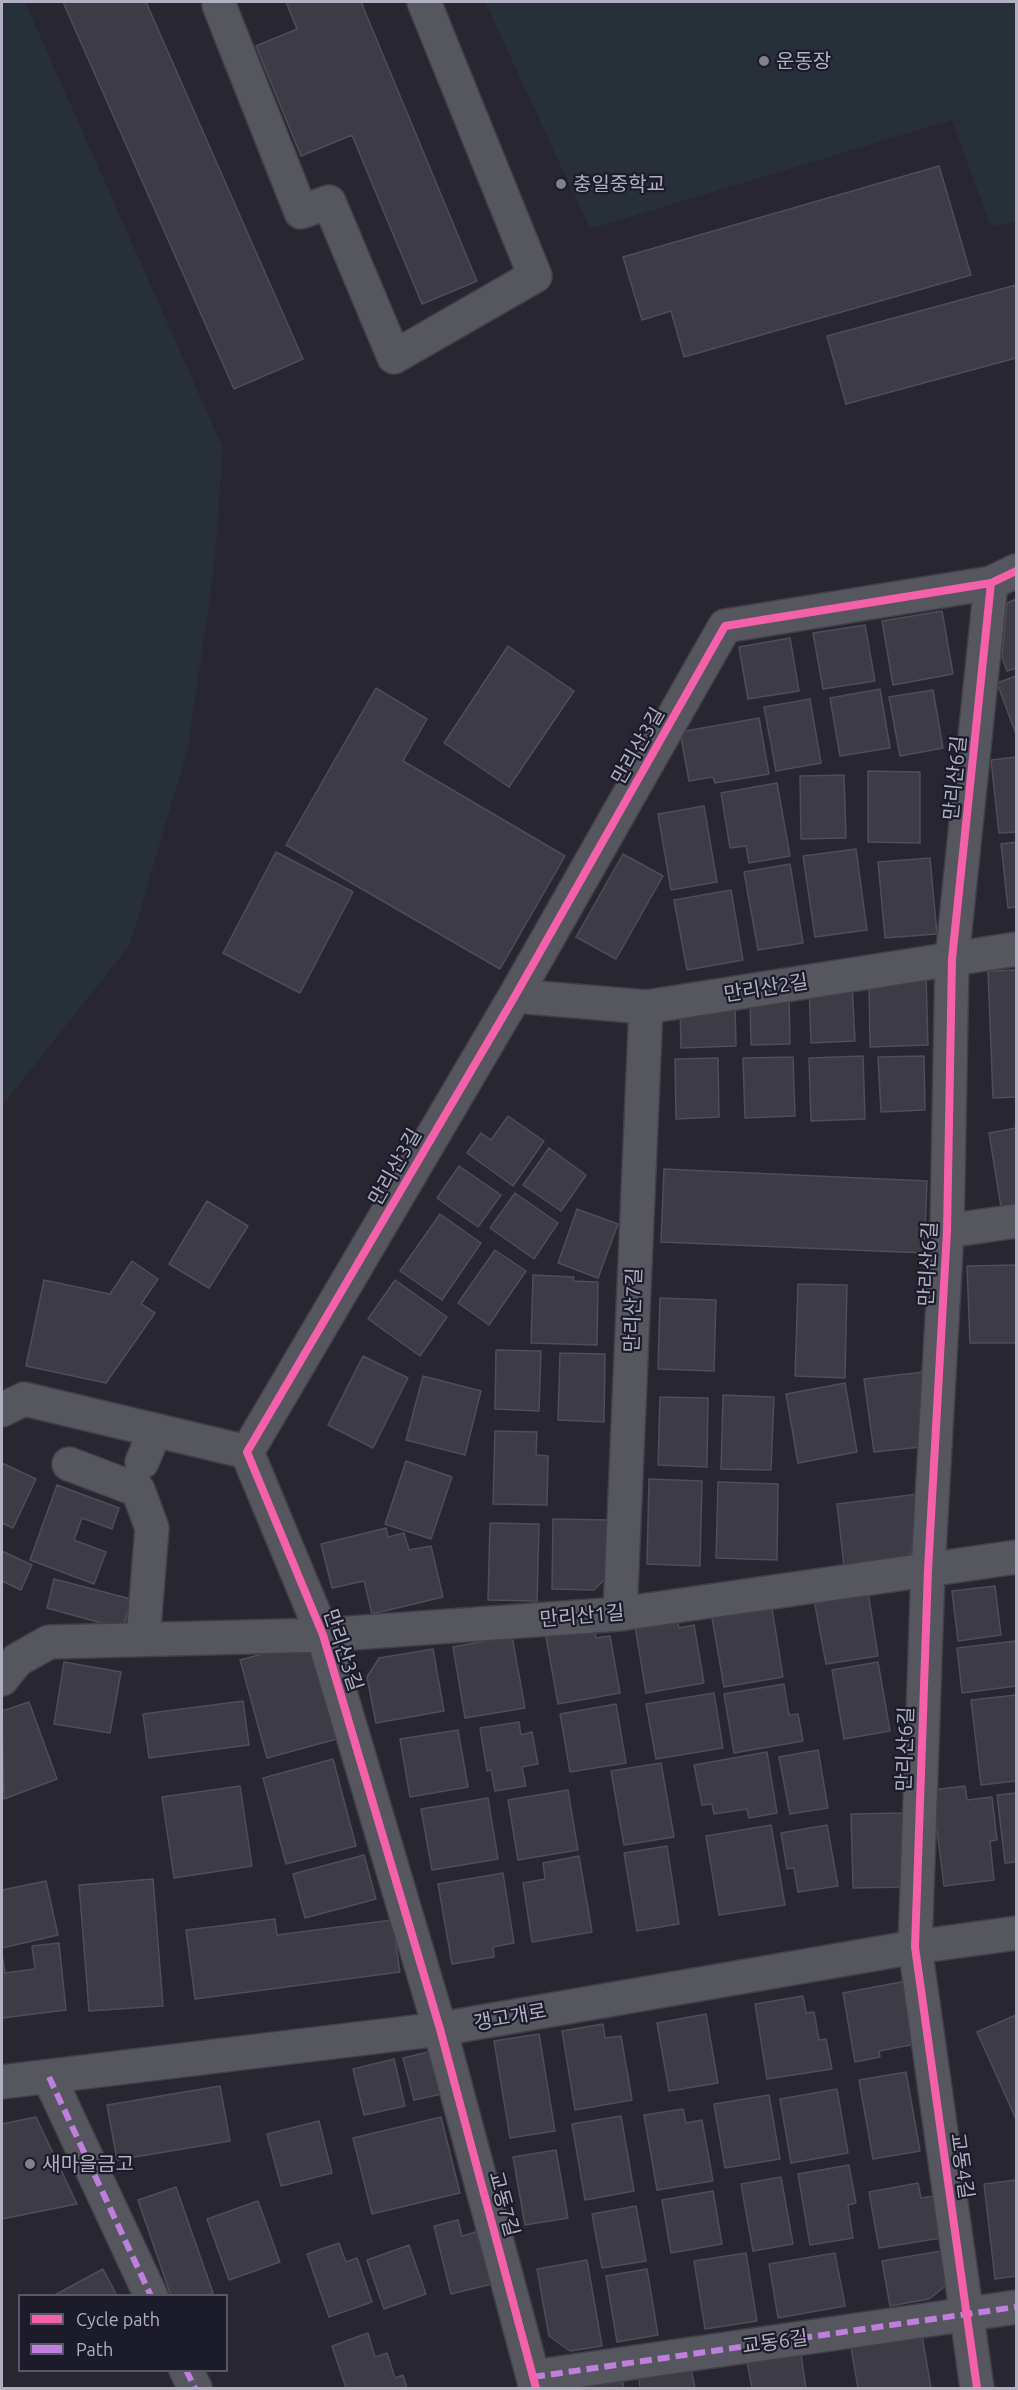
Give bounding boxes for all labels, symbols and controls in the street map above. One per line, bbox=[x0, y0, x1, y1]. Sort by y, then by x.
place label: 운동장 bbox=[776, 49, 831, 73]
marker: 운동장 bbox=[757, 54, 771, 68]
place label: 충일중학교 bbox=[573, 172, 665, 196]
marker: 충일중학교 bbox=[554, 177, 568, 191]
street label: 만리산3길 bbox=[606, 703, 670, 789]
street label: 만리산6길 bbox=[939, 735, 971, 821]
street label: 만리산2길 bbox=[722, 970, 810, 1006]
street label: 만리산3길 bbox=[363, 1124, 427, 1210]
street label: 만리산6길 bbox=[914, 1221, 942, 1307]
street label: 만리산7길 bbox=[620, 1267, 646, 1353]
street label: 만리산1길 bbox=[539, 1600, 625, 1632]
street label: 만리산3길 bbox=[318, 1606, 368, 1694]
street label: 만리산6길 bbox=[892, 1706, 918, 1792]
street label: 갱고개로 bbox=[472, 1999, 548, 2035]
street label: 교동4길 bbox=[945, 2131, 979, 2201]
place label: 새마을금고 bbox=[42, 2152, 134, 2176]
marker: 새마을금고 bbox=[23, 2157, 37, 2171]
street label: 교동7길 bbox=[484, 2169, 524, 2239]
legend bbox=[18, 2294, 228, 2372]
text: Cycle path bbox=[76, 2309, 160, 2329]
street label: 교동6길 bbox=[740, 2325, 810, 2359]
text: Path bbox=[76, 2339, 113, 2359]

